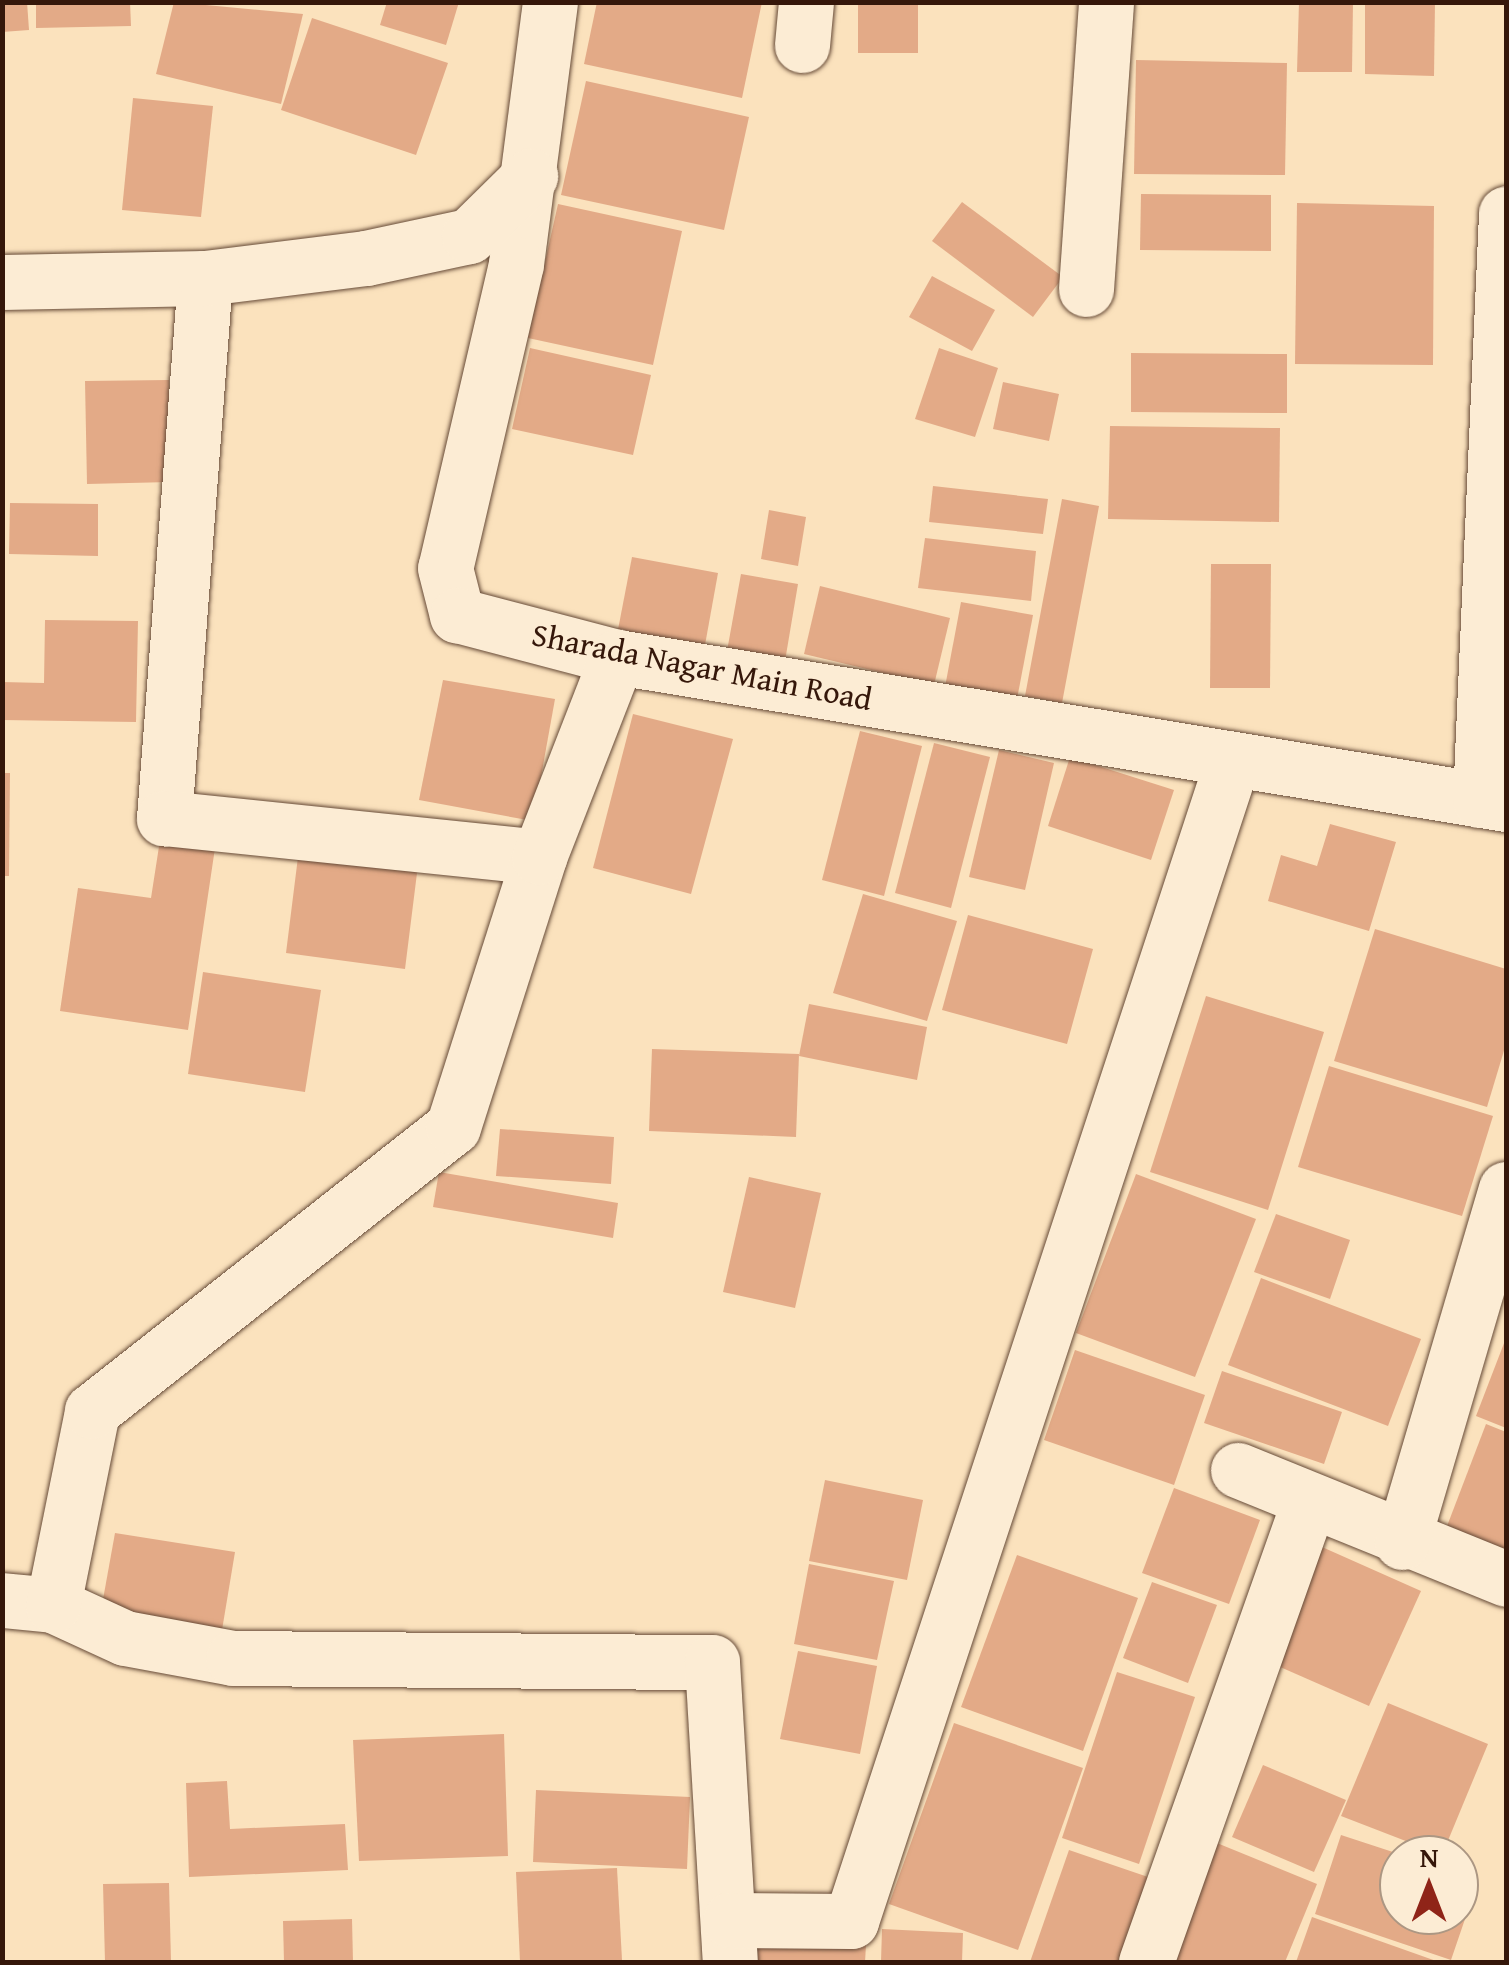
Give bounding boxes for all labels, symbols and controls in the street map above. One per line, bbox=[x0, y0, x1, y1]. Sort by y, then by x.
street label: Sharada Nagar Main Road bbox=[529, 615, 875, 719]
north arrow bbox=[1379, 1835, 1479, 1935]
text: N bbox=[1420, 1836, 1438, 1877]

